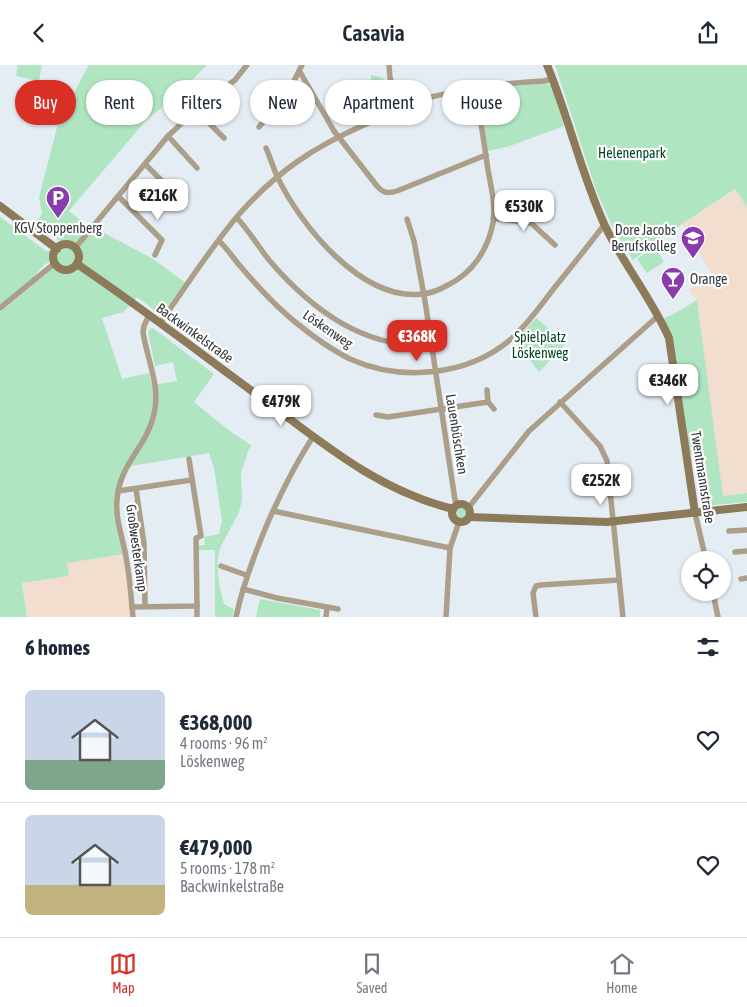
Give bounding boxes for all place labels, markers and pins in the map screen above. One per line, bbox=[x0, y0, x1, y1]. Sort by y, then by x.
pin: €216K bbox=[123, 179, 193, 221]
parking icon: KGV Stoppenberg bbox=[45, 185, 71, 219]
pin: €530K bbox=[489, 189, 559, 232]
place label: KGV Stoppenberg bbox=[14, 220, 102, 236]
place label: Dore Jacobs Berufskolleg bbox=[611, 222, 676, 254]
school or university icon: Dore Jacobs Berufskolleg bbox=[680, 225, 706, 259]
bar icon: Orange bbox=[660, 266, 686, 300]
place label: Orange bbox=[690, 271, 727, 287]
pin: €368K bbox=[382, 319, 452, 362]
pin: €346K bbox=[633, 363, 703, 406]
pin: €479K bbox=[246, 385, 316, 427]
pin: €252K bbox=[566, 463, 636, 506]

